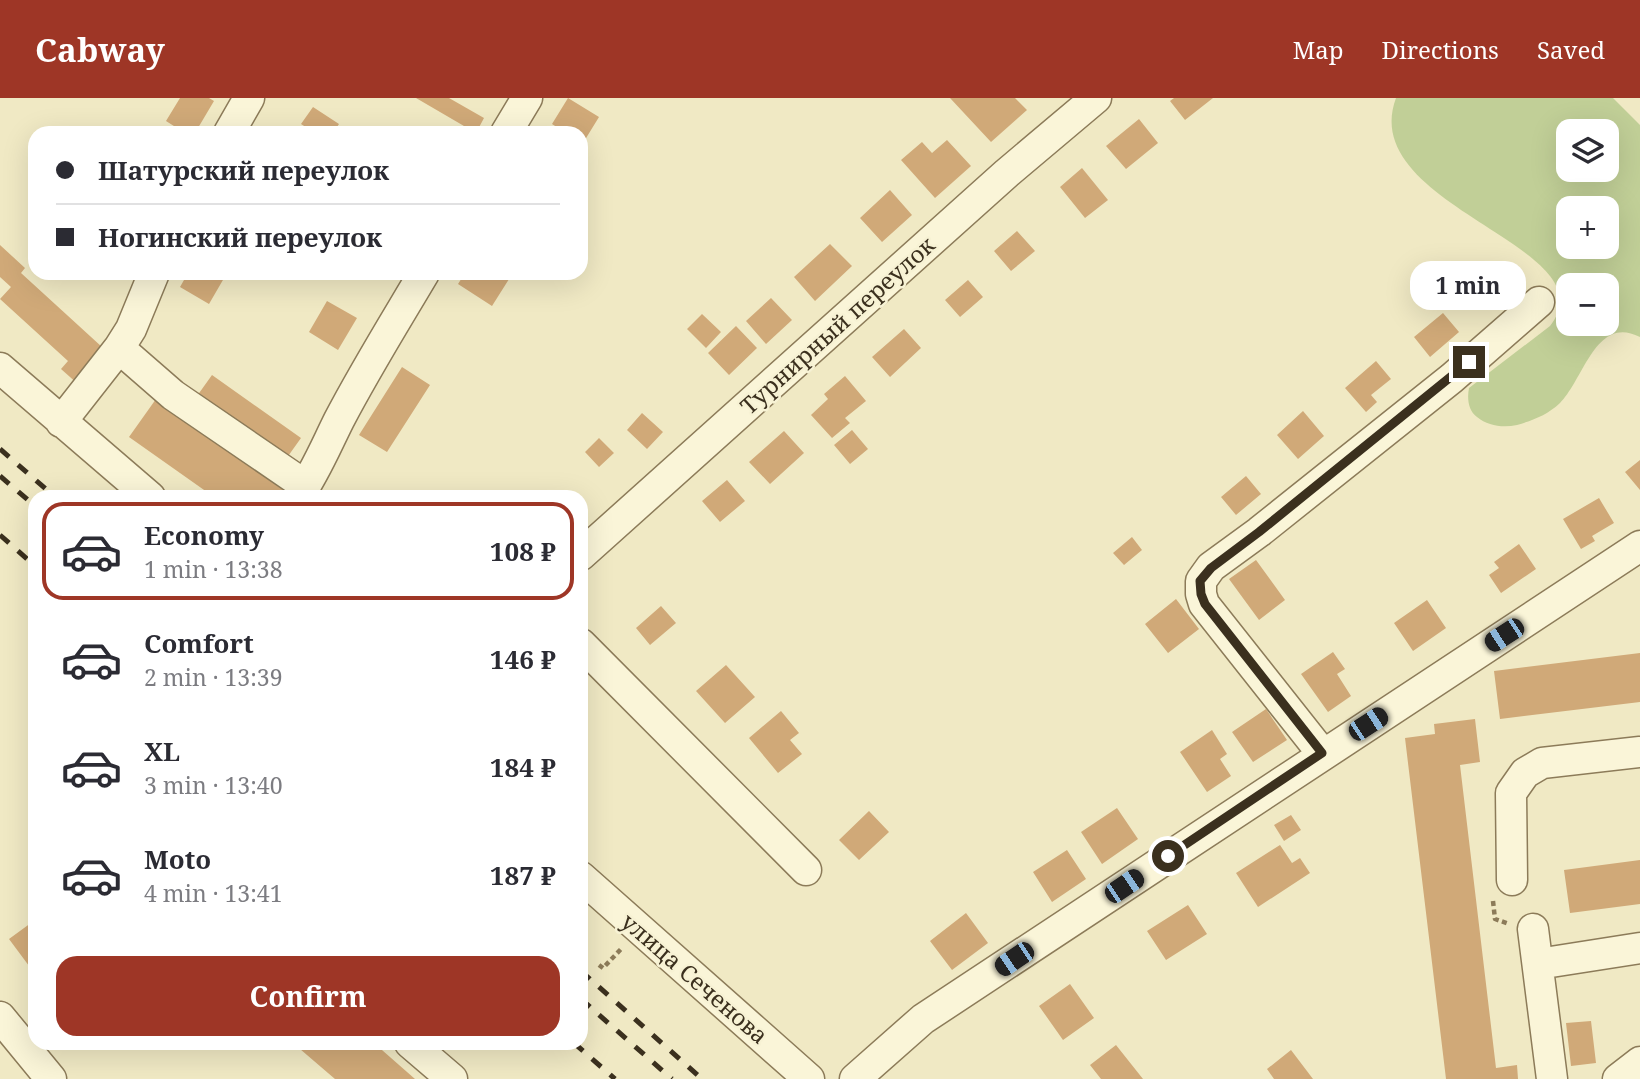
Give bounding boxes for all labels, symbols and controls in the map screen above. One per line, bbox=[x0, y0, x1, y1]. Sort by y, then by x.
text: Cabway bbox=[35, 27, 165, 72]
text: Map bbox=[1293, 33, 1344, 66]
text: Directions bbox=[1382, 33, 1499, 66]
text: Saved bbox=[1537, 33, 1605, 66]
map controls bbox=[1556, 119, 1619, 336]
button: layers bbox=[1556, 119, 1619, 182]
text: Шатурский переулок bbox=[98, 152, 389, 188]
button: + bbox=[1556, 196, 1619, 259]
text: Ногинский переулок bbox=[98, 219, 382, 255]
street label: Турнирный переулок bbox=[733, 229, 942, 421]
callout: 1 min bbox=[1411, 260, 1527, 310]
text: 1 min bbox=[1435, 269, 1501, 301]
button: − bbox=[1556, 273, 1619, 336]
route end bbox=[1453, 346, 1485, 378]
text: Economy bbox=[144, 517, 264, 553]
icon: car bbox=[60, 520, 123, 583]
text: 108 ₽ bbox=[490, 533, 556, 569]
text: 1 min · 13:38 bbox=[144, 553, 282, 585]
car bbox=[1481, 615, 1528, 655]
text: Comfort bbox=[144, 625, 254, 661]
icon: car bbox=[60, 628, 123, 691]
text: 146 ₽ bbox=[490, 641, 556, 677]
text: 2 min · 13:39 bbox=[144, 661, 282, 693]
car bbox=[1345, 704, 1392, 744]
text: XL bbox=[144, 733, 180, 769]
icon: car bbox=[60, 736, 123, 799]
text: 184 ₽ bbox=[490, 749, 556, 785]
text: 3 min · 13:40 bbox=[144, 769, 282, 801]
route start bbox=[1152, 840, 1184, 872]
text: Moto bbox=[144, 841, 211, 877]
icon: car bbox=[60, 844, 123, 907]
text: 187 ₽ bbox=[490, 857, 556, 893]
car bbox=[1101, 866, 1148, 906]
text: 4 min · 13:41 bbox=[144, 877, 282, 909]
street label: улица Сеченова bbox=[615, 905, 775, 1051]
car bbox=[991, 939, 1038, 979]
button: Confirm bbox=[56, 956, 560, 1036]

